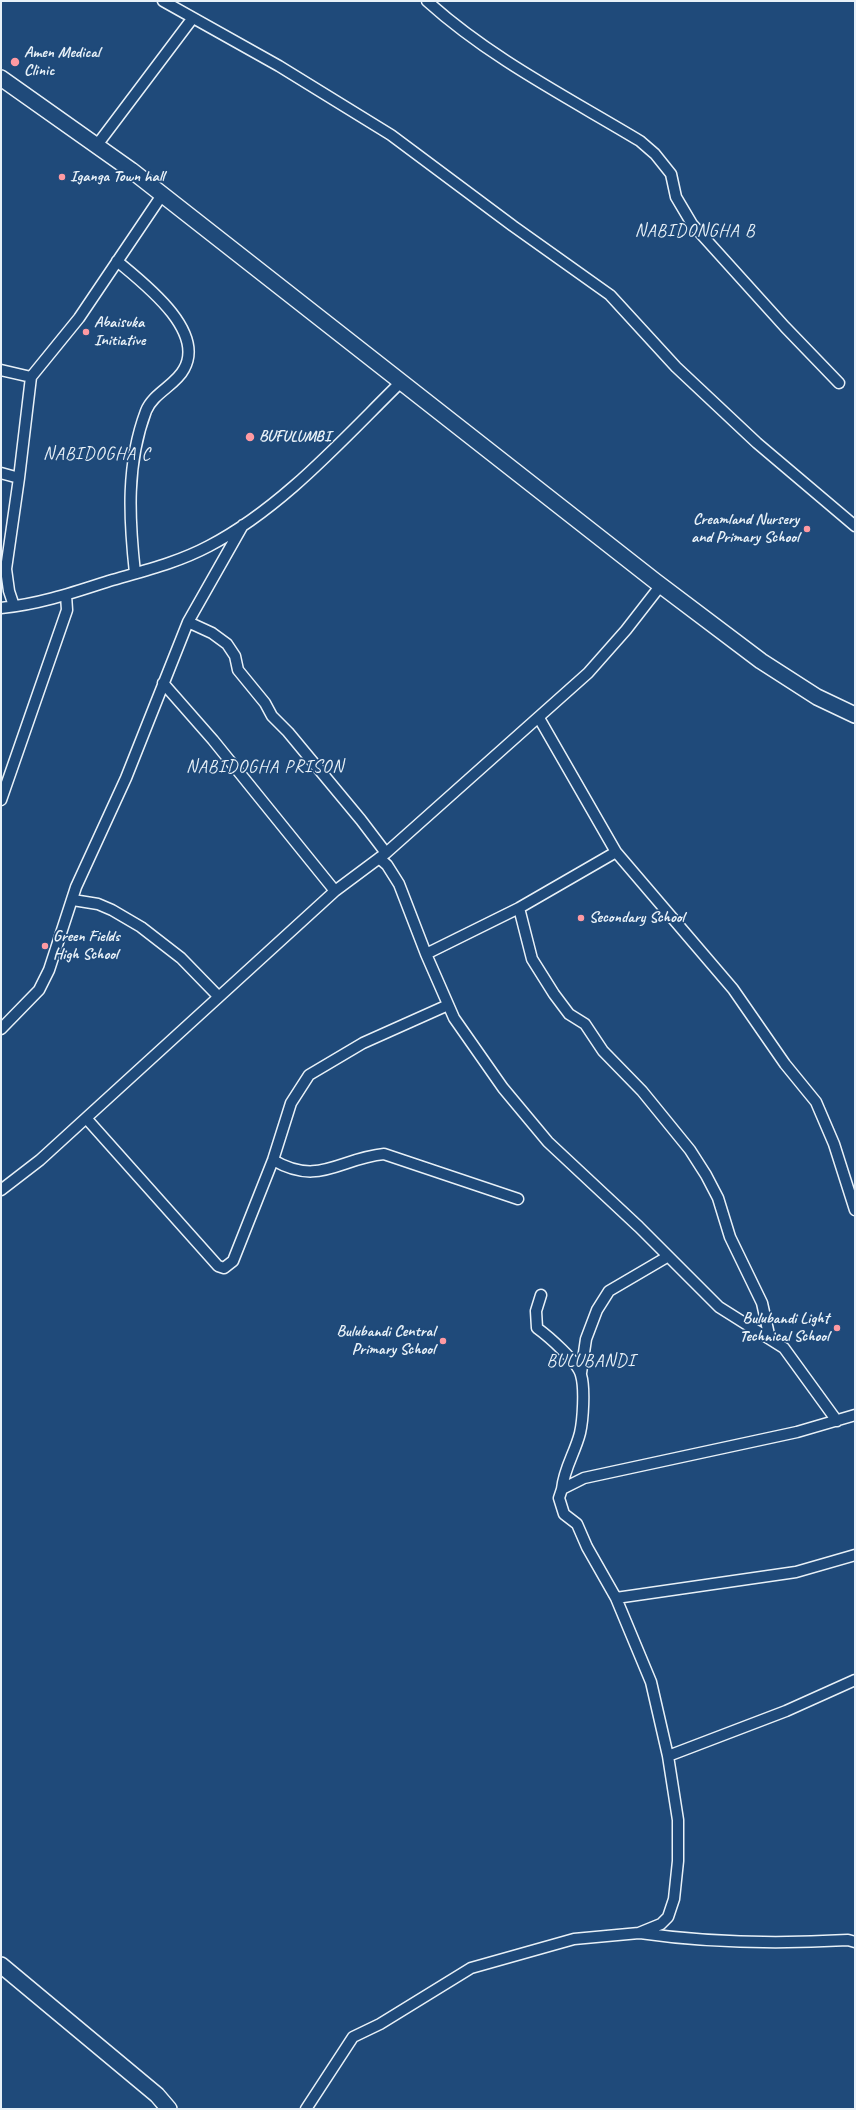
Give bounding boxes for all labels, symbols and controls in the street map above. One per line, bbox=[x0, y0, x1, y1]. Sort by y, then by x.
place label: Amen Medical Clinic bbox=[24, 43, 100, 81]
marker: Amen Medical Clinic bbox=[9, 56, 21, 68]
place label: Iganga Town hall bbox=[70, 167, 164, 187]
marker: Iganga Town hall bbox=[57, 172, 67, 182]
district label: NABIDONGHA B bbox=[635, 220, 755, 242]
place label: Abaisuka Initiative bbox=[94, 313, 145, 351]
marker: Abaisuka Initiative bbox=[81, 327, 91, 337]
place label: BUFULUMBI bbox=[259, 427, 331, 447]
marker: BUFULUMBI bbox=[244, 431, 256, 443]
district label: NABIDOGHA C bbox=[43, 443, 151, 465]
place label: Creamland Nursery and Primary School bbox=[691, 510, 799, 548]
marker: Creamland Nursery and Primary School bbox=[802, 524, 812, 534]
district label: NABIDOGHA PRISON bbox=[187, 756, 343, 778]
place label: Secondary School bbox=[589, 908, 684, 928]
marker: Secondary School bbox=[576, 913, 586, 923]
place label: Green Fields High School bbox=[53, 927, 120, 965]
marker: Green Fields High School bbox=[40, 941, 50, 951]
place label: Bulubandi Light Technical School bbox=[740, 1309, 829, 1347]
place label: Bulubandi Central Primary School bbox=[336, 1322, 435, 1360]
marker: Bulubandi Light Technical School bbox=[832, 1323, 842, 1333]
marker: Bulubandi Central Primary School bbox=[438, 1336, 448, 1346]
district label: BULUBANDI bbox=[547, 1350, 635, 1372]

